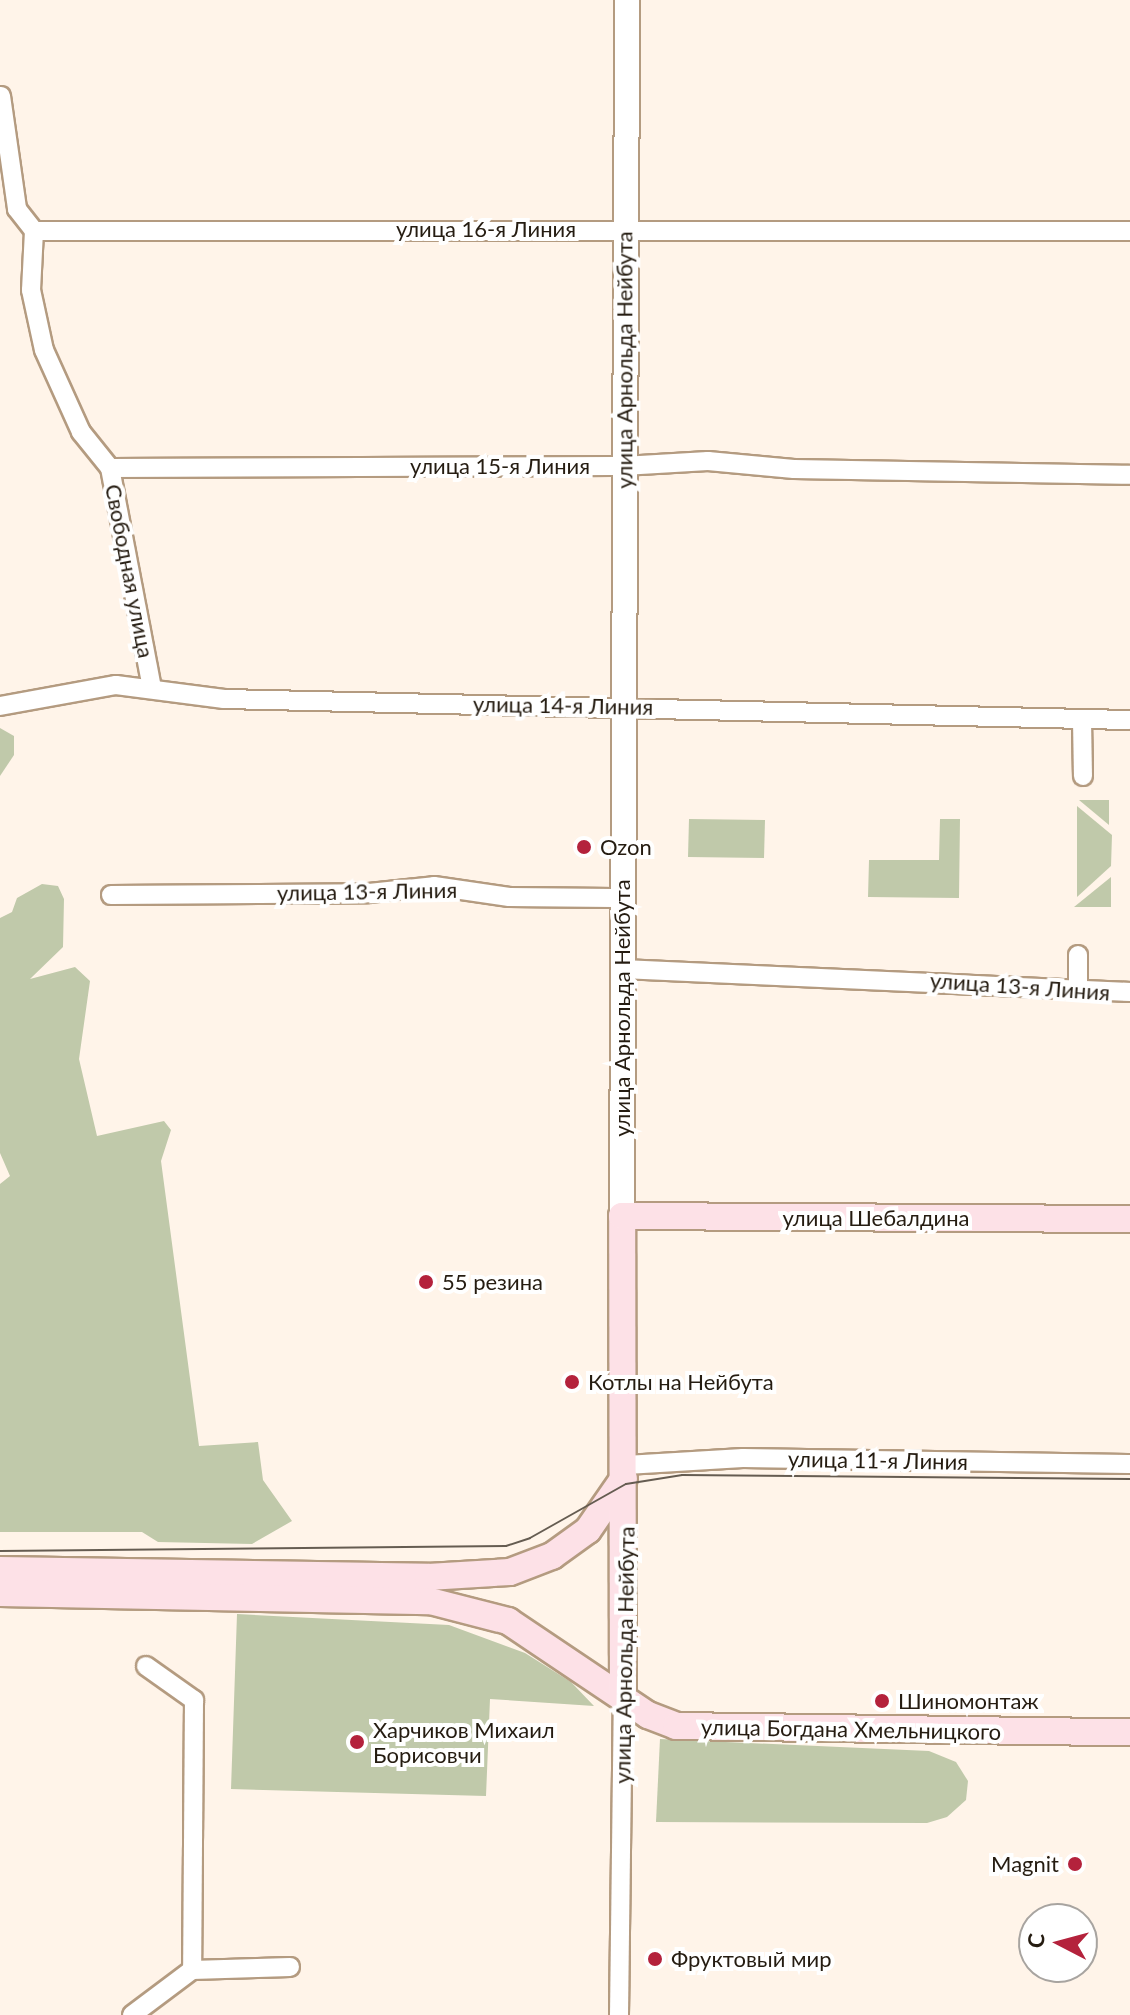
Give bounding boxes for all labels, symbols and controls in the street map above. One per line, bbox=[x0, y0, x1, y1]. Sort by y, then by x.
street label: улица 16-я Линия bbox=[396, 216, 576, 242]
street label: улица Арнольда Нейбута bbox=[611, 231, 637, 489]
street label: улица 15-я Линия bbox=[410, 453, 590, 479]
street label: Свободная улица bbox=[100, 482, 160, 660]
street label: улица 14-я Линия bbox=[473, 690, 653, 720]
place label: Ozon bbox=[600, 834, 652, 860]
marker: Ozon bbox=[575, 838, 593, 856]
street label: улица 13-я Линия bbox=[277, 876, 457, 906]
street label: улица Арнольда Нейбута bbox=[609, 879, 635, 1137]
street label: улица 13-я Линия bbox=[929, 967, 1111, 1005]
street label: улица Шебалдина bbox=[783, 1205, 969, 1231]
place label: 55 резина bbox=[442, 1269, 543, 1295]
marker: 55 резина bbox=[417, 1273, 435, 1291]
place label: Котлы на Нейбута bbox=[588, 1369, 774, 1395]
marker: Котлы на Нейбута bbox=[563, 1373, 581, 1391]
street label: улица 11-я Линия bbox=[788, 1445, 968, 1475]
street label: улица Арнольда Нейбута bbox=[609, 1526, 639, 1784]
place label: Шиномонтаж bbox=[898, 1688, 1039, 1714]
marker: Шиномонтаж bbox=[873, 1692, 891, 1710]
street label: улица Богдана Хмельницкого bbox=[701, 1713, 1001, 1745]
place label: Харчиков Михаил Борисовчи bbox=[373, 1716, 555, 1768]
marker: Харчиков Михаил Борисовчи bbox=[348, 1733, 366, 1751]
place label: Magnit bbox=[991, 1851, 1059, 1877]
marker: Magnit bbox=[1066, 1855, 1084, 1873]
north arrow bbox=[1018, 1903, 1098, 1983]
text: С bbox=[1021, 1932, 1050, 1949]
place label: Фруктовый мир bbox=[671, 1946, 832, 1972]
marker: Фруктовый мир bbox=[646, 1950, 664, 1968]

